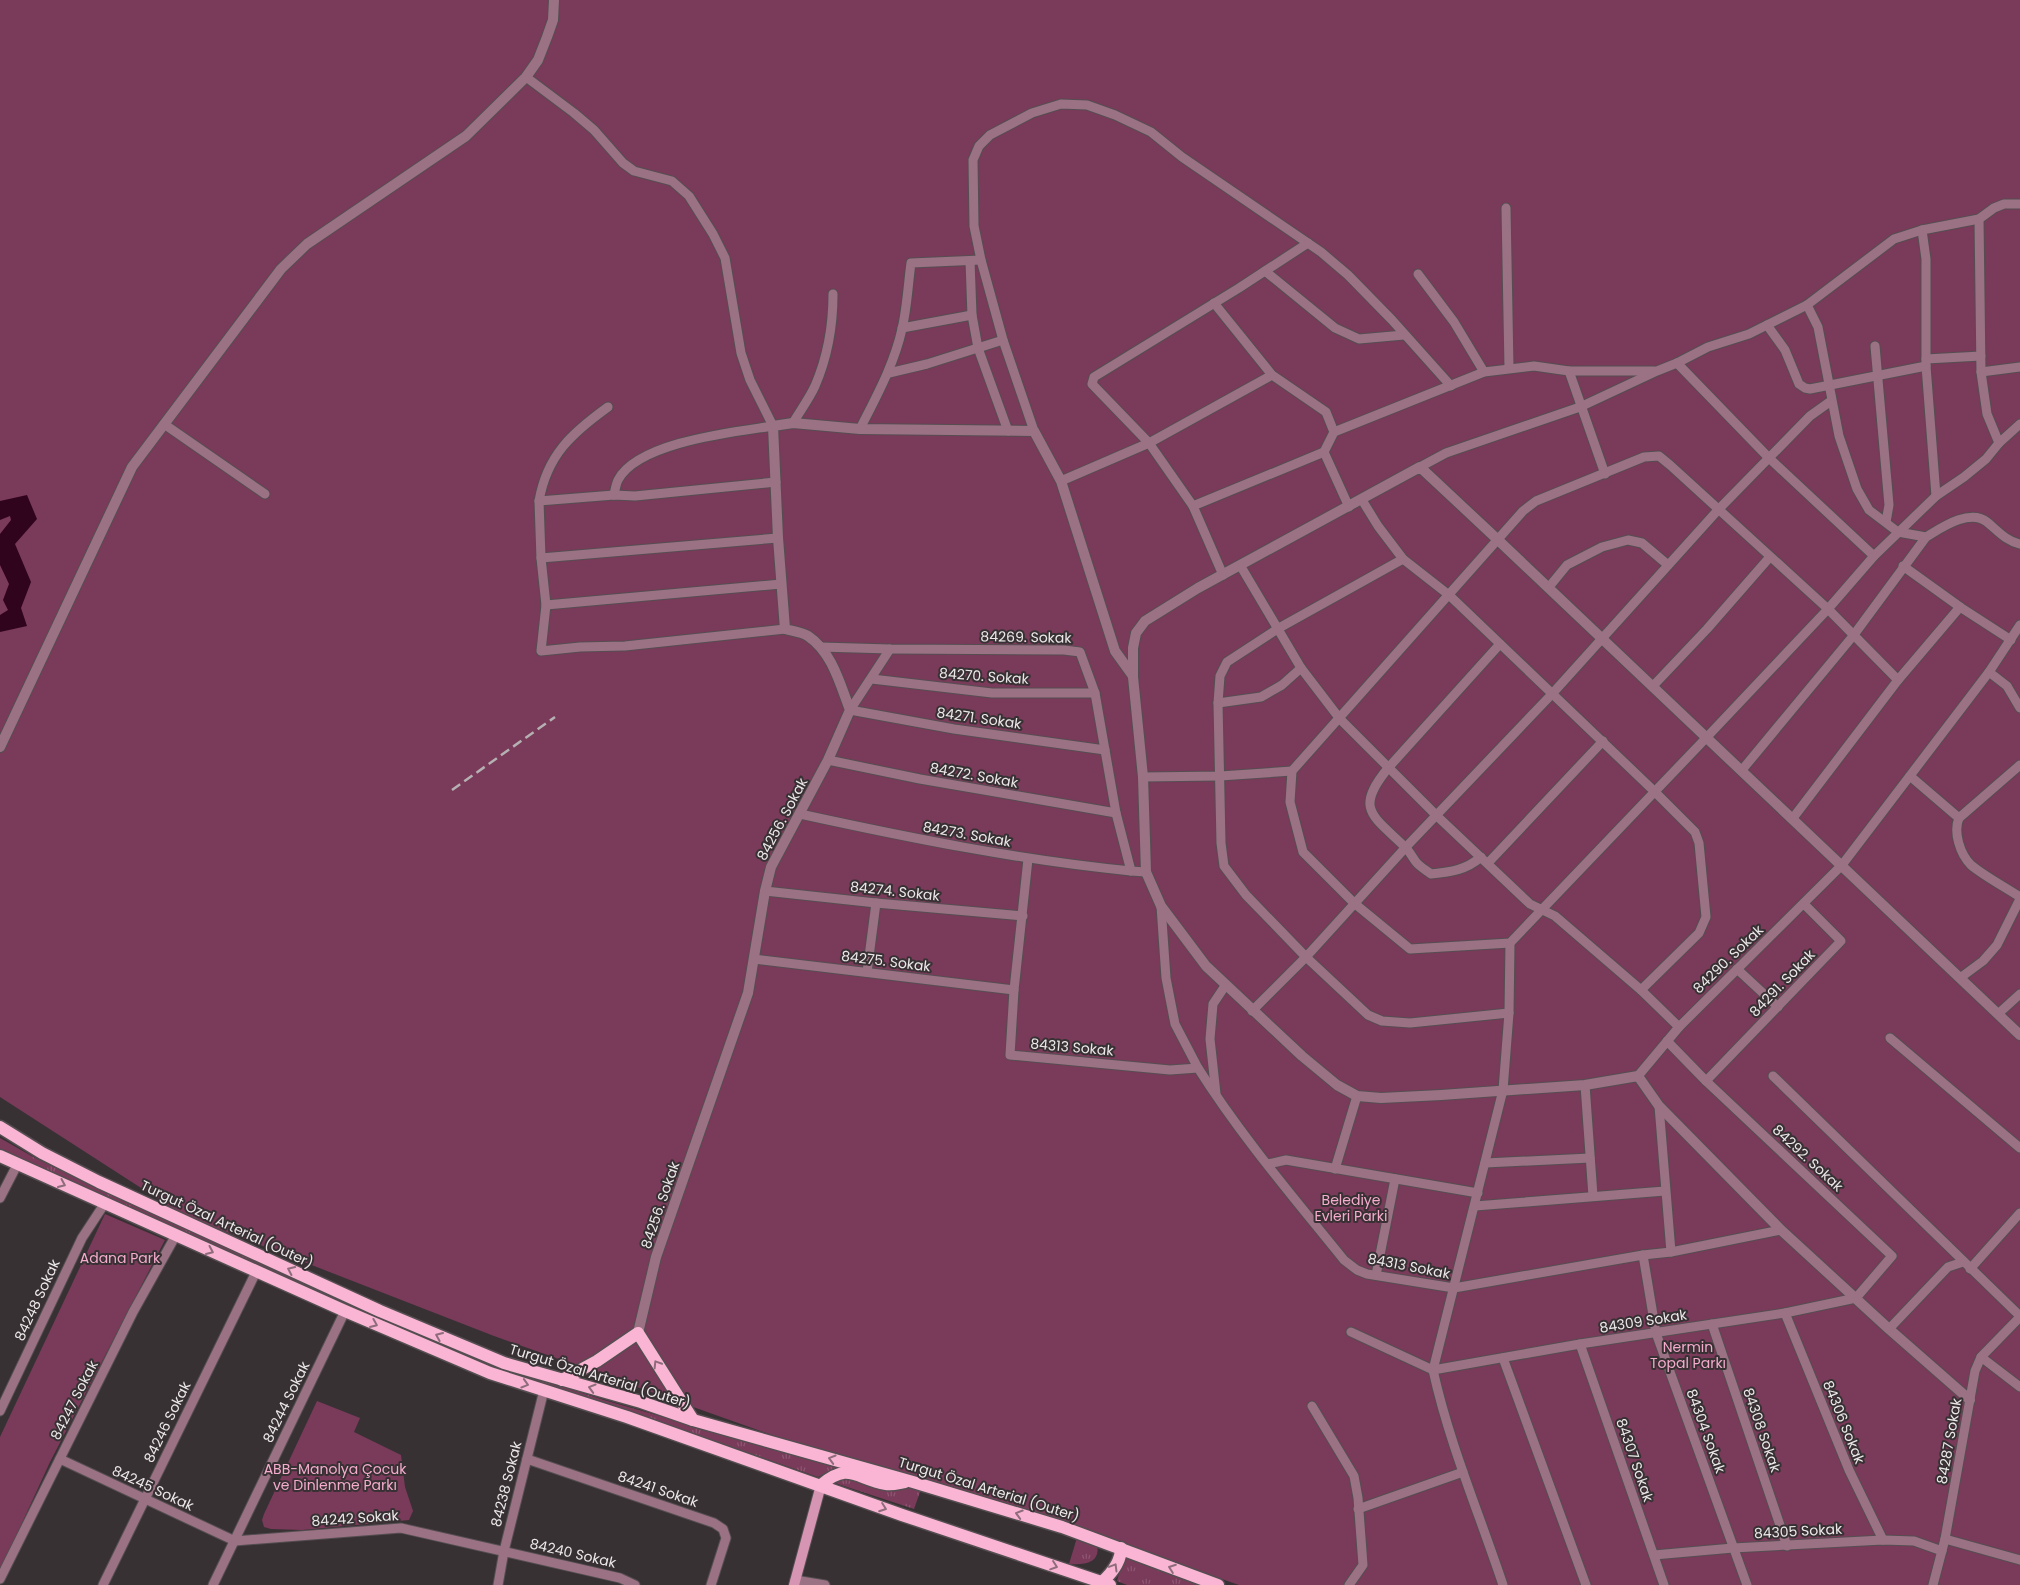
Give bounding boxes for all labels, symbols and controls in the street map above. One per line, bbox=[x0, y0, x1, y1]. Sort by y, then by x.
street label: 84269. Sokak bbox=[980, 626, 1073, 648]
street label: 84270. Sokak bbox=[938, 663, 1030, 689]
street label: 84271. Sokak bbox=[935, 702, 1024, 734]
street label: 84272. Sokak bbox=[928, 757, 1020, 793]
street label: 84256. Sokak bbox=[752, 773, 813, 864]
street label: 84273. Sokak bbox=[921, 816, 1013, 852]
street label: 84274. Sokak bbox=[849, 876, 942, 906]
street label: 84290. Sokak bbox=[1688, 920, 1768, 998]
street label: 84291. Sokak bbox=[1745, 944, 1820, 1021]
street label: 84275. Sokak bbox=[840, 946, 933, 976]
street label: 84313 Sokak bbox=[1030, 1033, 1115, 1061]
street label: 84292. Sokak bbox=[1768, 1120, 1848, 1197]
street label: 84256. Sokak bbox=[636, 1158, 685, 1251]
street label: Turgut Özal Arterial (Outer) bbox=[137, 1175, 317, 1273]
one-way arrow bbox=[57, 1178, 66, 1189]
park label: Belediye Evleri Parki bbox=[1314, 1190, 1388, 1226]
one-way arrow bbox=[205, 1244, 214, 1255]
park label: Adana Park bbox=[80, 1248, 161, 1268]
street label: 84313 Sokak bbox=[1366, 1248, 1453, 1284]
street label: 84248 Sokak bbox=[9, 1255, 65, 1344]
one-way arrow bbox=[287, 1265, 296, 1276]
street label: 84309 Sokak bbox=[1598, 1304, 1689, 1338]
one-way arrow bbox=[369, 1318, 378, 1329]
one-way arrow bbox=[435, 1331, 444, 1342]
park label: Nermin Topal Parkı bbox=[1650, 1337, 1726, 1373]
street label: Turgut Özal Arterial (Outer) bbox=[507, 1339, 693, 1413]
street label: 84247 Sokak bbox=[45, 1356, 103, 1443]
street label: 84244 Sokak bbox=[258, 1357, 315, 1446]
one-way arrow bbox=[654, 1361, 664, 1370]
street label: 84246 Sokak bbox=[139, 1377, 196, 1466]
street label: 84306 Sokak bbox=[1818, 1377, 1870, 1467]
one-way arrow bbox=[520, 1379, 529, 1389]
one-way arrow bbox=[589, 1384, 597, 1394]
street label: 84308 Sokak bbox=[1738, 1385, 1786, 1476]
street label: 84304 Sokak bbox=[1682, 1386, 1731, 1477]
street label: 84287 Sokak bbox=[1932, 1396, 1967, 1486]
street label: 84307 Sokak bbox=[1611, 1416, 1659, 1505]
street label: 84238 Sokak bbox=[486, 1438, 526, 1529]
street label: Turgut Özal Arterial (Outer) bbox=[896, 1452, 1082, 1526]
one-way arrow bbox=[828, 1454, 837, 1465]
park label: ABB-Manolya Çocuk ve Dinlenme Parkı bbox=[264, 1459, 407, 1495]
street label: 84245 Sokak bbox=[109, 1460, 198, 1516]
street label: 84241 Sokak bbox=[615, 1466, 702, 1512]
one-way arrow bbox=[879, 1502, 887, 1512]
street label: 84242 Sokak bbox=[311, 1505, 400, 1531]
one-way arrow bbox=[1016, 1509, 1024, 1519]
street label: 84305 Sokak bbox=[1753, 1519, 1843, 1543]
street label: 84240 Sokak bbox=[528, 1533, 619, 1573]
one-way arrow bbox=[1049, 1560, 1057, 1570]
one-way arrow bbox=[1108, 1563, 1118, 1572]
one-way arrow bbox=[1169, 1564, 1177, 1574]

